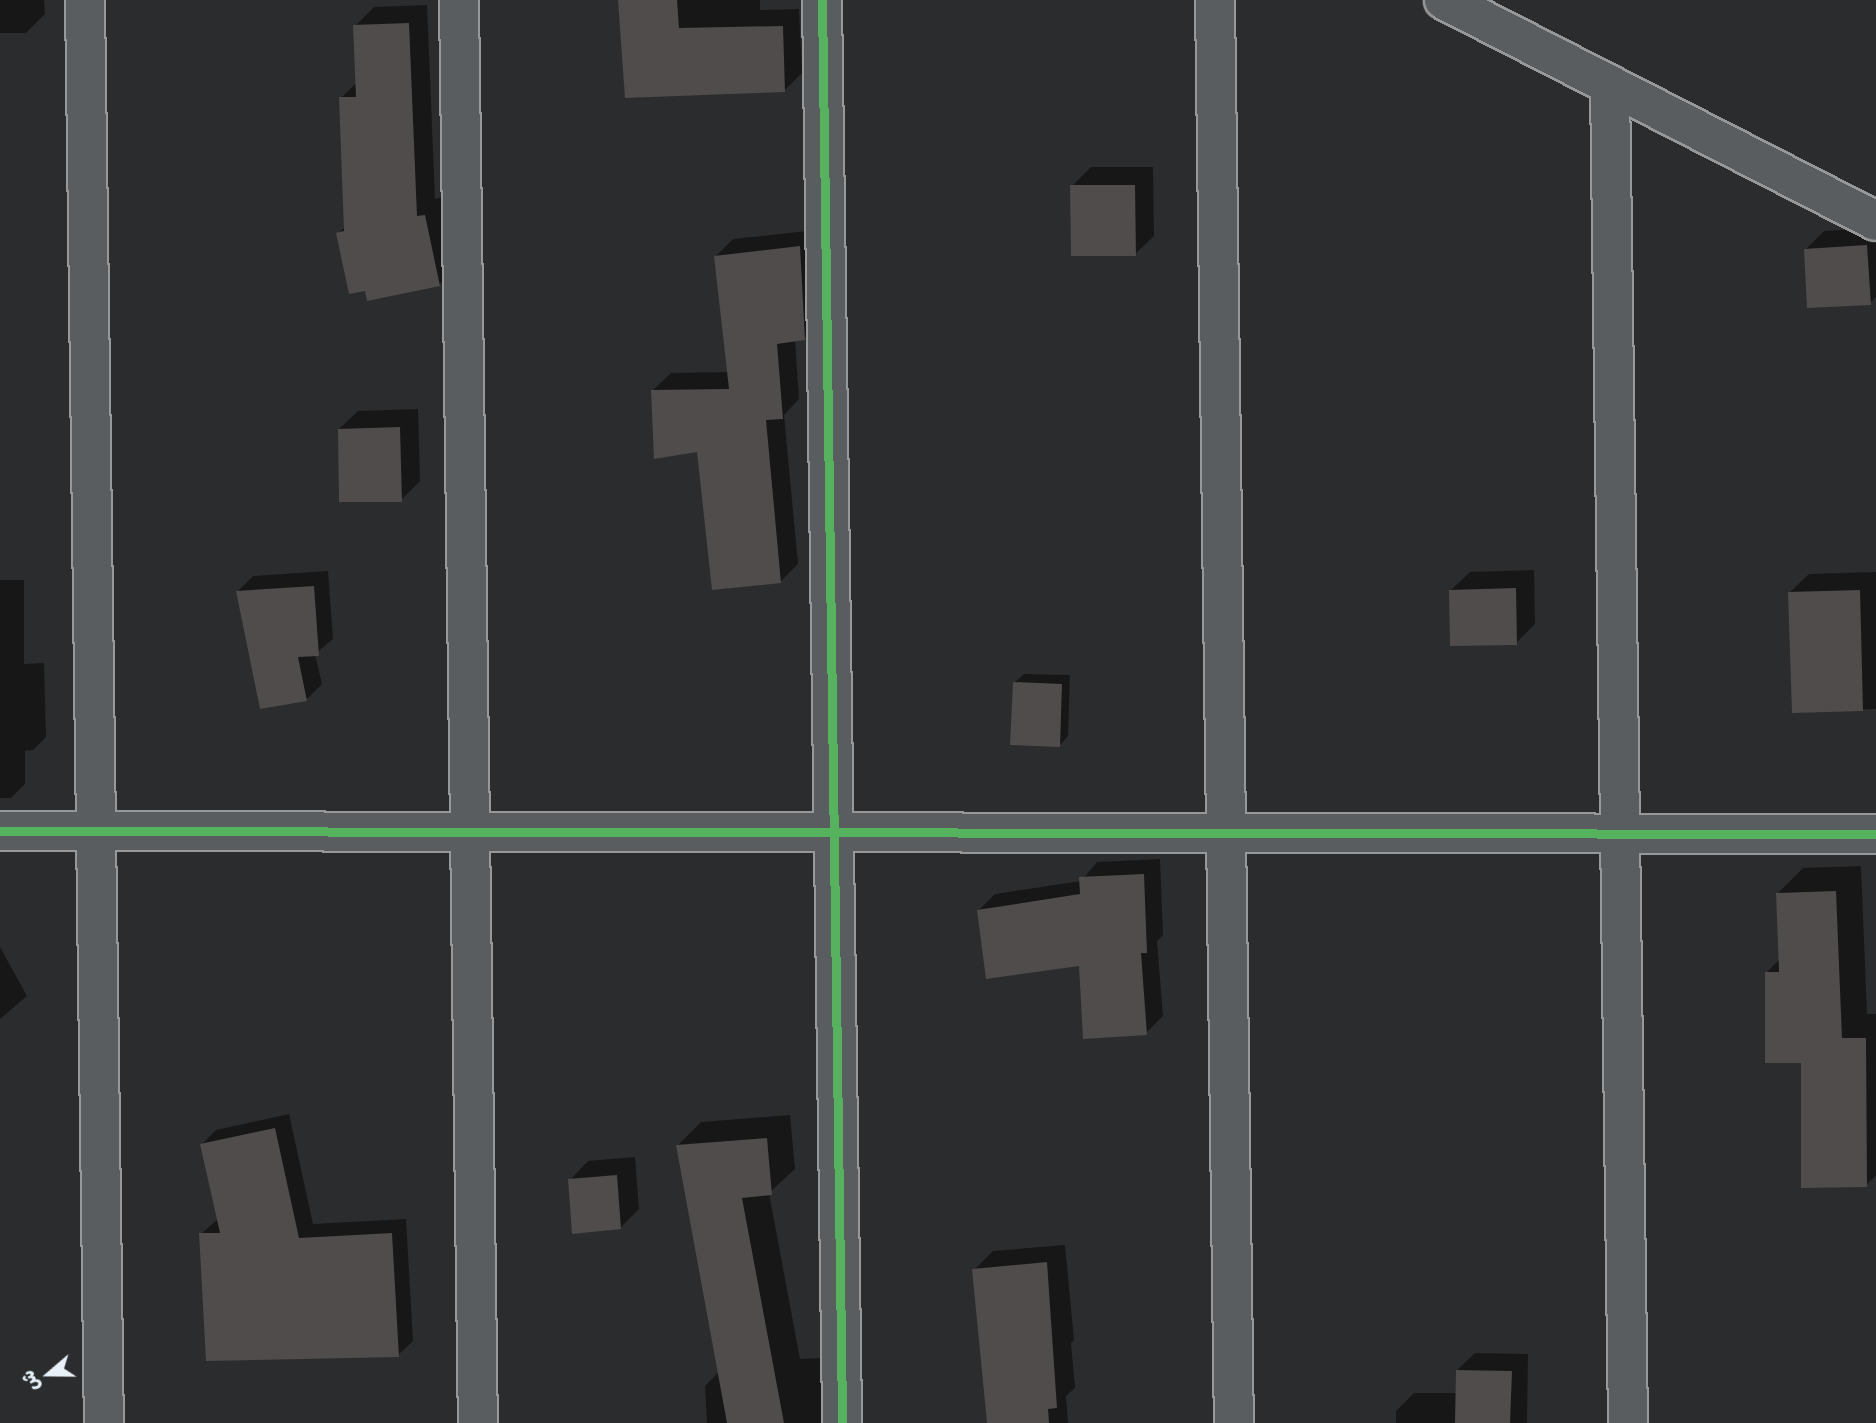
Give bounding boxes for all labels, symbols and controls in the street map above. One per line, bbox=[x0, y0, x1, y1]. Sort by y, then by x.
north arrow bbox=[14, 1339, 84, 1409]
text: ش bbox=[13, 1367, 44, 1395]

